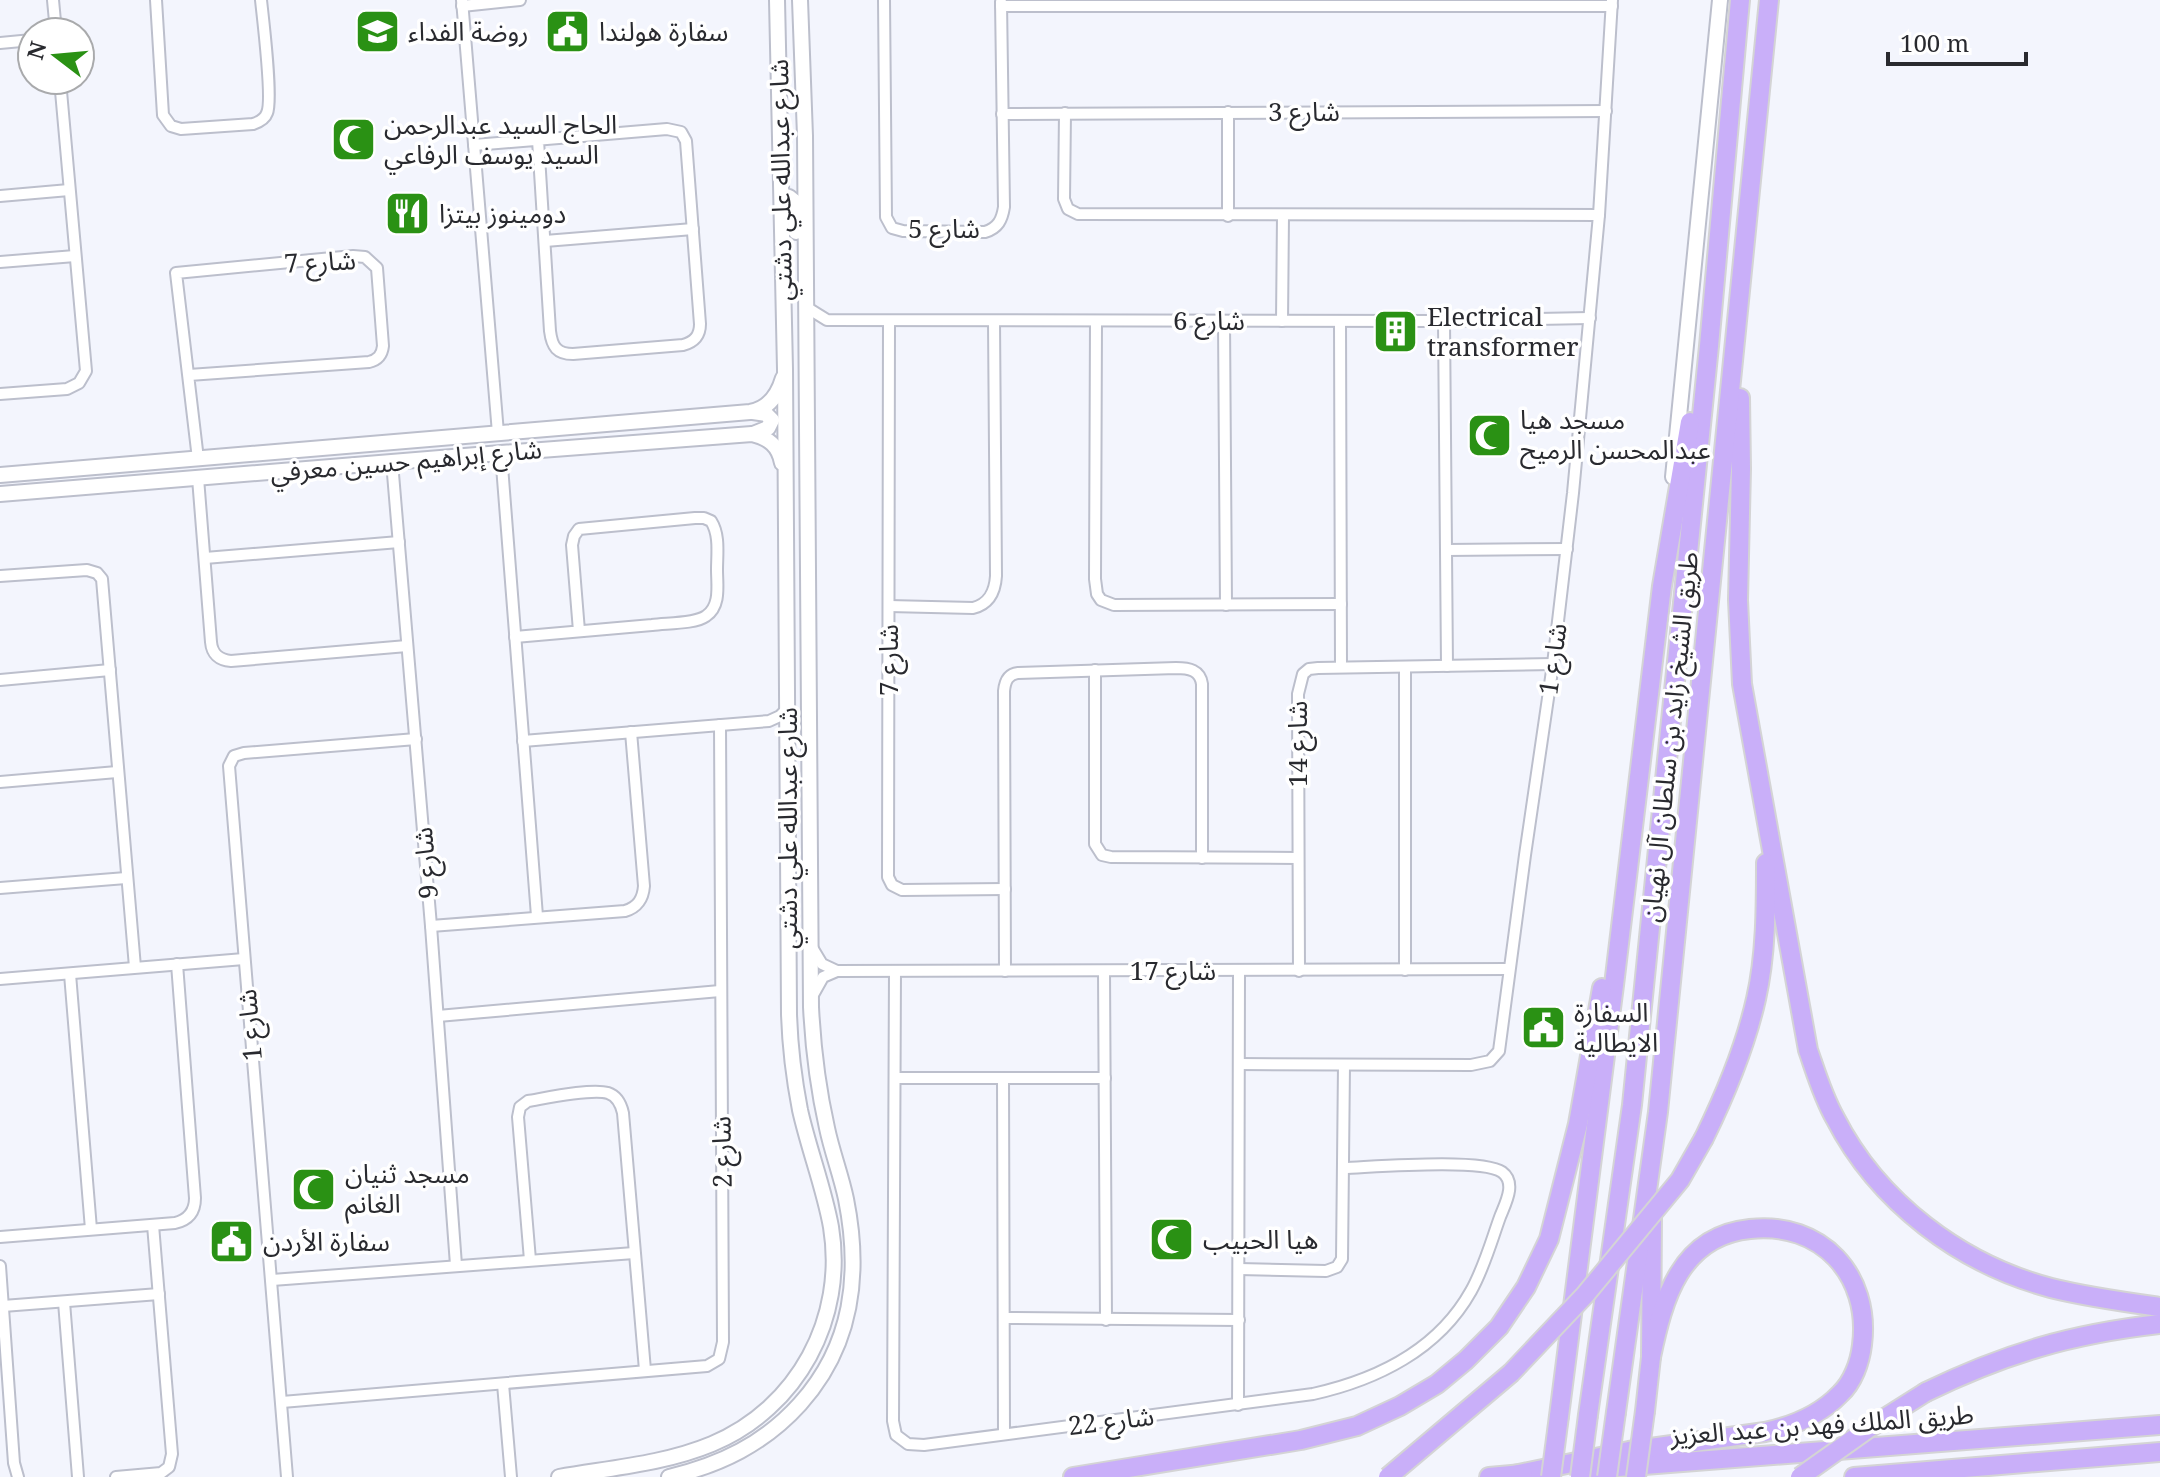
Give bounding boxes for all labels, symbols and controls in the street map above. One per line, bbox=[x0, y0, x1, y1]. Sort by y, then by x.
school or university icon: روضة الفداء bbox=[353, 8, 401, 56]
public building icon: سفارة هولندا bbox=[544, 8, 592, 56]
place label: روضة الفداء bbox=[408, 13, 529, 49]
place label: سفارة هولندا bbox=[599, 13, 729, 49]
north arrow bbox=[16, 16, 96, 96]
scale bar bbox=[1888, 16, 2026, 66]
text: 100 m bbox=[1900, 26, 1969, 59]
text: N bbox=[19, 38, 53, 63]
street label: شارع عبدالله علي دشتي bbox=[760, 59, 803, 301]
street label: شارع 3 bbox=[1268, 93, 1340, 131]
place label: الحاج السيد عبدالرحمن السيد يوسف الرفاعي bbox=[384, 106, 617, 175]
mosque icon: الحاج السيد عبدالرحمن السيد يوسف الرفاعي bbox=[329, 116, 377, 164]
restaurant icon: دومينوز بيتزا bbox=[384, 190, 432, 238]
place label: دومينوز بيتزا bbox=[439, 195, 566, 231]
street label: شارع 5 bbox=[908, 210, 980, 248]
street label: شارع 7 bbox=[283, 241, 357, 283]
place label: Electrical transformer bbox=[1427, 298, 1579, 364]
street label: شارع 6 bbox=[1173, 302, 1245, 340]
building icon: Electrical transformer bbox=[1372, 308, 1420, 356]
place label: مسجد هيا عبدالمحسن الرميح bbox=[1520, 401, 1711, 470]
mosque icon: مسجد هيا عبدالمحسن الرميح bbox=[1465, 411, 1513, 459]
street label: شارع إبراهيم حسين معرفي bbox=[269, 430, 544, 493]
street label: طريق الشيخ زايد بن سلطان آل نهيان bbox=[1632, 550, 1709, 924]
street label: شارع 1 bbox=[1529, 621, 1577, 697]
street label: شارع 7 bbox=[870, 624, 908, 696]
street label: شارع 14 bbox=[1279, 701, 1317, 787]
street label: شارع عبدالله علي دشتي bbox=[769, 707, 808, 949]
street label: شارع 9 bbox=[404, 825, 448, 901]
street label: شارع 17 bbox=[1130, 952, 1216, 990]
street label: شارع 1 bbox=[228, 987, 272, 1063]
place label: السفارة الايطالية bbox=[1574, 994, 1658, 1060]
public building icon: السفارة الايطالية bbox=[1519, 1004, 1567, 1052]
street label: شارع 2 bbox=[702, 1116, 742, 1188]
place label: مسجد ثنيان الغانم bbox=[345, 1155, 470, 1224]
mosque icon: مسجد ثنيان الغانم bbox=[290, 1165, 338, 1213]
mosque icon: هيا الحبيب bbox=[1148, 1216, 1196, 1264]
public building icon: سفارة الأردن bbox=[208, 1218, 256, 1266]
place label: هيا الحبيب bbox=[1203, 1221, 1319, 1257]
place label: سفارة الأردن bbox=[263, 1223, 390, 1259]
street label: طريق الملك فهد بن عبد العزيز bbox=[1668, 1395, 1975, 1453]
street label: شارع 22 bbox=[1066, 1397, 1156, 1445]

